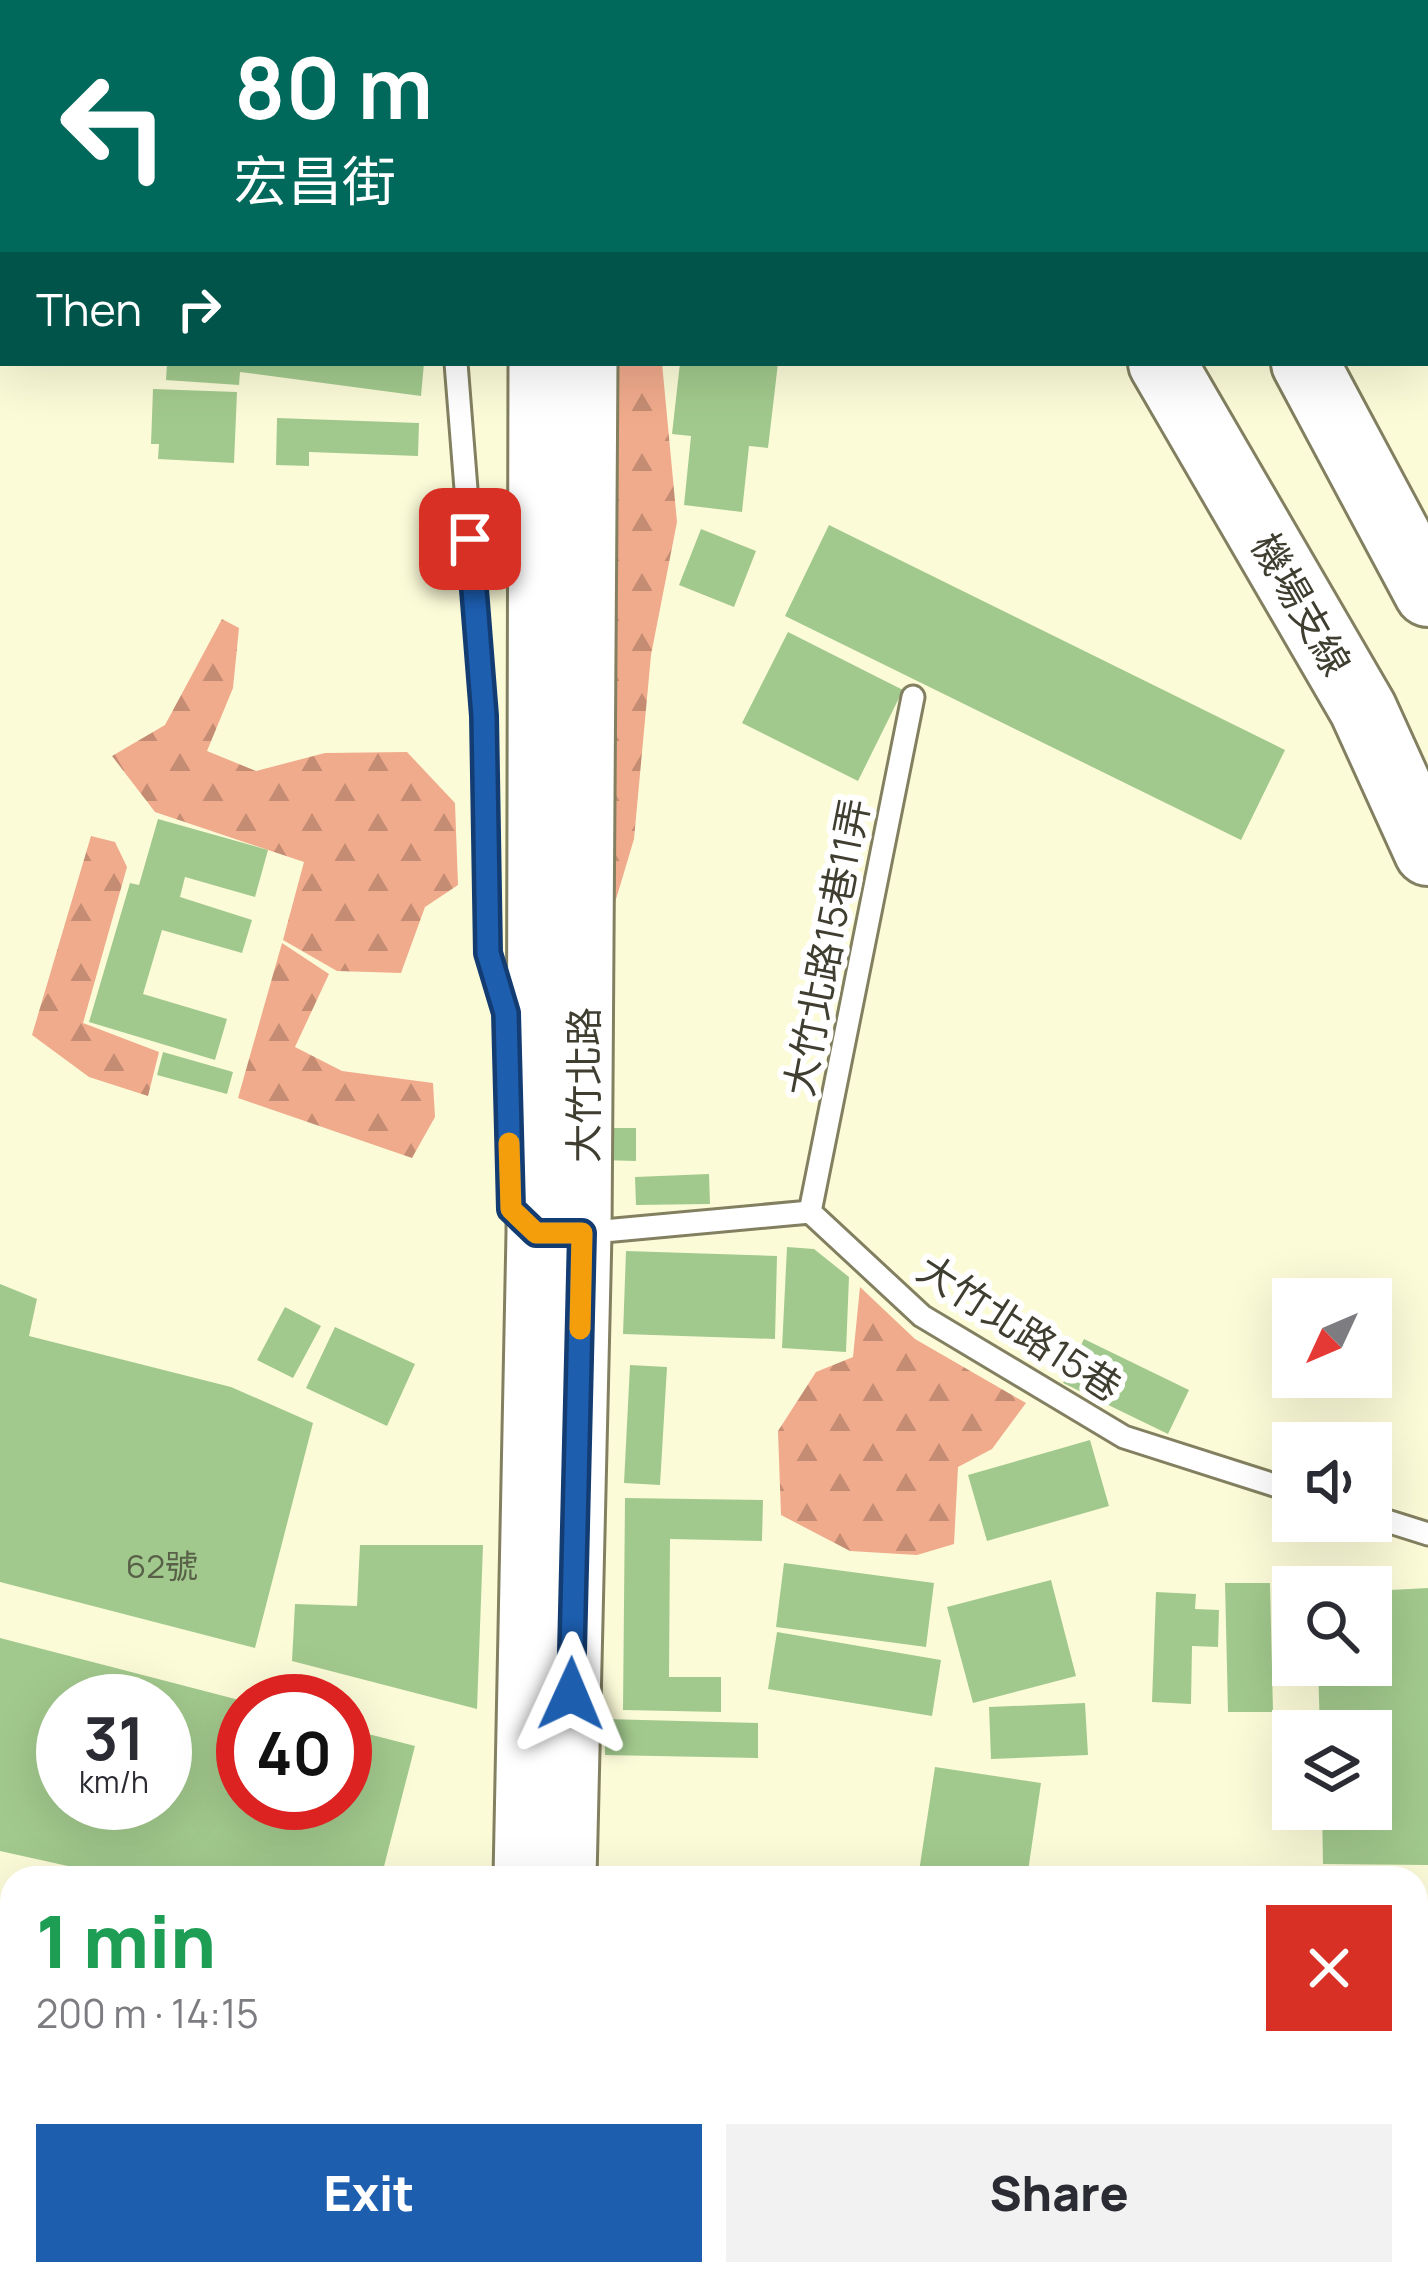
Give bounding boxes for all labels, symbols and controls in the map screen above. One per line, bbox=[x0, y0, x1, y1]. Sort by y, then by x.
text: 80 m bbox=[234, 29, 433, 144]
icon: left bbox=[36, 48, 192, 204]
text: 宏昌街 bbox=[234, 143, 396, 217]
icon: right bbox=[166, 276, 232, 342]
text: Then bbox=[36, 278, 142, 340]
pin bbox=[419, 488, 521, 590]
icon: arrive bbox=[437, 506, 503, 572]
street label: 機場支線 bbox=[1240, 523, 1364, 685]
street label: 大竹北路15巷11弄 bbox=[771, 794, 881, 1100]
street label: 大竹北路 bbox=[556, 1007, 610, 1163]
street label: 大竹北路15巷 bbox=[908, 1241, 1132, 1413]
north arrow bbox=[1272, 1278, 1392, 1398]
map controls bbox=[1272, 1278, 1392, 1830]
button: sound bbox=[1272, 1422, 1392, 1542]
house number: 62號 bbox=[126, 1543, 198, 1588]
button: search bbox=[1272, 1566, 1392, 1686]
position arrow bbox=[508, 1631, 634, 1757]
speed limit sign: 40 bbox=[216, 1674, 372, 1830]
text: 31 bbox=[83, 1696, 145, 1778]
button: layers bbox=[1272, 1710, 1392, 1830]
text: km/h bbox=[79, 1761, 149, 1802]
text: 1 min bbox=[36, 1891, 216, 1990]
button: close bbox=[1266, 1905, 1392, 2031]
text: 200 m · 14:15 bbox=[36, 1986, 259, 2040]
button: Exit bbox=[36, 2124, 702, 2262]
button: Share bbox=[726, 2124, 1392, 2262]

